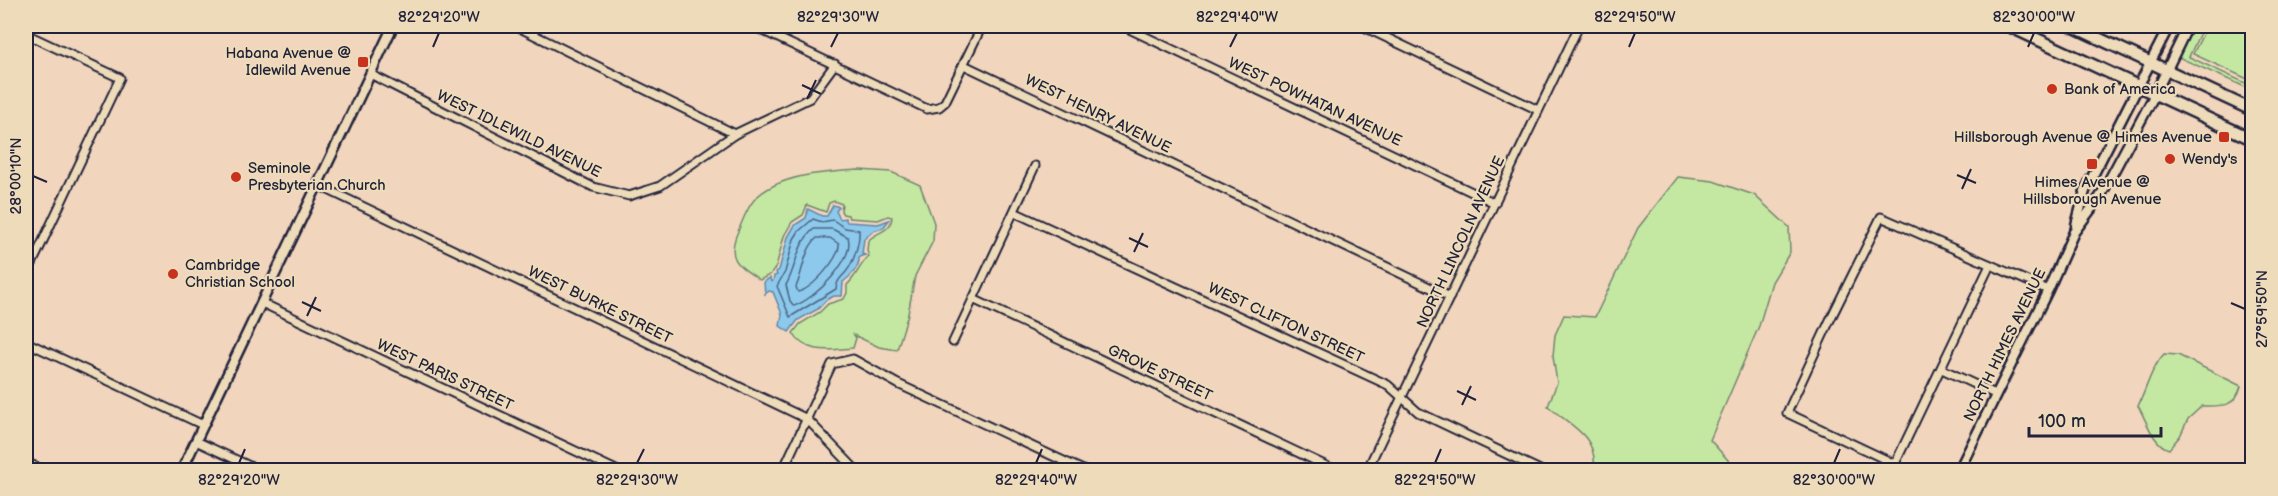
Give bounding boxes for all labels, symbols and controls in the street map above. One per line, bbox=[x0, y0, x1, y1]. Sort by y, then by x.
text: 82°29'20"W bbox=[398, 8, 480, 27]
text: 82°29'30"W bbox=[797, 8, 879, 27]
text: 82°29'40"W bbox=[1196, 8, 1278, 27]
text: 82°29'50"W bbox=[1594, 8, 1676, 27]
text: 82°30'00"W bbox=[1993, 8, 2075, 27]
place label: Habana Avenue @ Idlewild Avenue bbox=[225, 44, 351, 80]
street label: WEST POWHATAN AVENUE bbox=[1225, 53, 1405, 151]
marker: Habana Avenue @ Idlewild Avenue bbox=[356, 55, 370, 69]
street label: WEST HENRY AVENUE bbox=[1022, 70, 1174, 158]
place label: Bank of America bbox=[2064, 80, 2176, 99]
marker: Bank of America bbox=[2045, 82, 2059, 96]
street label: WEST IDLEWILD AVENUE bbox=[434, 86, 604, 182]
place label: Hillsborough Avenue @ Himes Avenue bbox=[1954, 128, 2212, 147]
marker: Hillsborough Avenue @ Himes Avenue bbox=[2217, 130, 2231, 144]
text: 28°00'10"N bbox=[7, 137, 26, 215]
place label: Wendy's bbox=[2182, 150, 2238, 169]
marker: Wendy's bbox=[2163, 152, 2177, 166]
street label: NORTH LINCOLN AVENUE bbox=[1413, 153, 1509, 331]
marker: Himes Avenue @ Hillsborough Avenue bbox=[2085, 157, 2099, 171]
place label: Seminole Presbyterian Church bbox=[248, 159, 386, 195]
marker: Seminole Presbyterian Church bbox=[229, 170, 243, 184]
place label: Himes Avenue @ Hillsborough Avenue bbox=[2023, 173, 2161, 209]
place label: Cambridge Christian School bbox=[185, 256, 295, 292]
street label: WEST BURKE STREET bbox=[525, 262, 675, 348]
street label: NORTH HIMES AVENUE bbox=[1960, 265, 2050, 425]
marker: Cambridge Christian School bbox=[166, 267, 180, 281]
text: 27°59'50"N bbox=[2253, 270, 2272, 348]
street label: WEST CLIFTON STREET bbox=[1205, 278, 1367, 368]
street label: WEST PARIS STREET bbox=[374, 335, 516, 415]
street label: GROVE STREET bbox=[1105, 340, 1215, 406]
scale bar bbox=[2029, 400, 2161, 438]
text: 100 m bbox=[2038, 411, 2086, 432]
text: 82°29'20"W bbox=[198, 471, 280, 490]
text: 82°29'30"W bbox=[596, 471, 678, 490]
text: 82°29'40"W bbox=[995, 471, 1077, 490]
text: 82°29'50"W bbox=[1394, 471, 1476, 490]
text: 82°30'00"W bbox=[1793, 471, 1875, 490]

